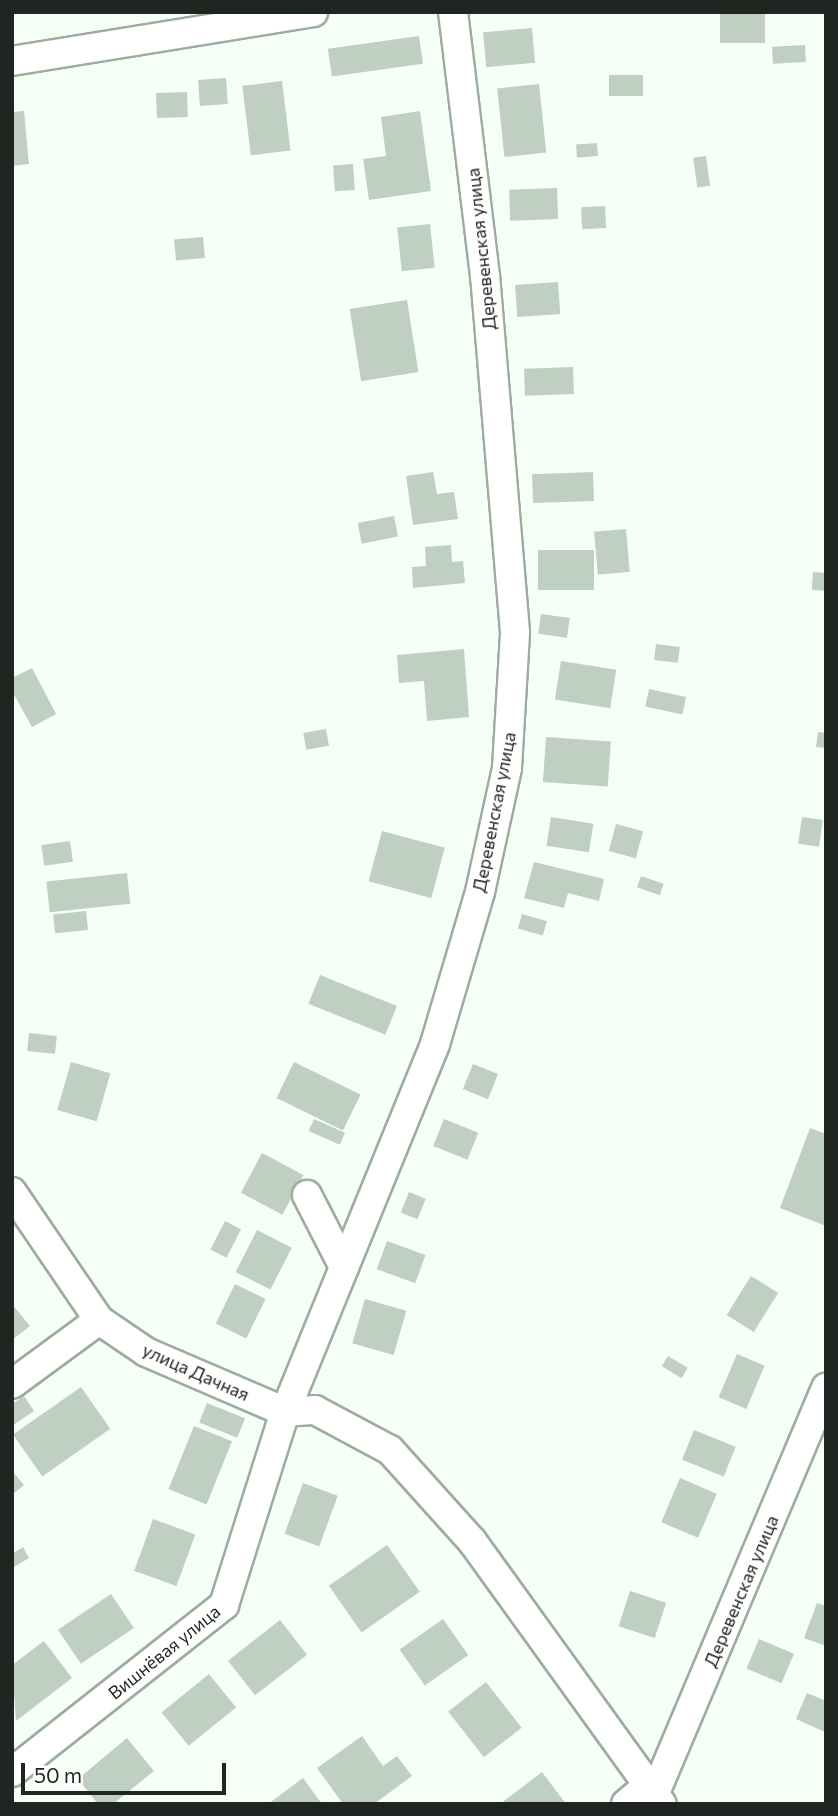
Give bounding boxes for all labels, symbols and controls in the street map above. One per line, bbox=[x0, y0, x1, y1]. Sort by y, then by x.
street label: Деревенская улица bbox=[462, 167, 500, 331]
street label: Деревенская улица bbox=[468, 730, 520, 894]
street label: улица Дачная bbox=[139, 1339, 253, 1405]
street label: Деревенская улица bbox=[699, 1512, 783, 1670]
street label: Вишнёвая улица bbox=[104, 1600, 224, 1704]
scale bar bbox=[24, 1750, 229, 1794]
text: 50 m bbox=[34, 1762, 82, 1787]

